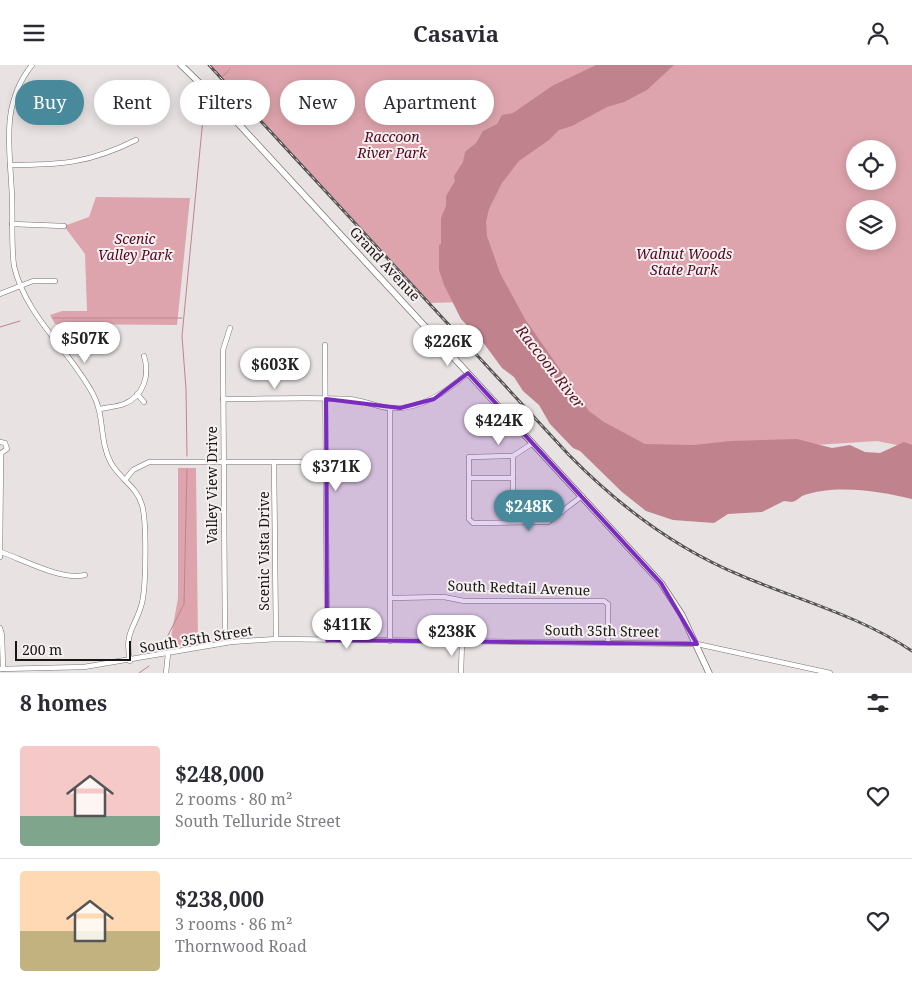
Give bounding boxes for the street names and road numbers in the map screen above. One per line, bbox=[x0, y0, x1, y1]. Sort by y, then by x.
street label: Grand Avenue bbox=[346, 222, 425, 305]
street label: Valley View Drive bbox=[202, 426, 221, 544]
street label: Scenic Vista Drive bbox=[254, 491, 273, 611]
street label: South Redtail Avenue bbox=[447, 576, 591, 599]
street label: South 35th Street bbox=[138, 620, 254, 657]
street label: South 35th Street bbox=[545, 620, 659, 641]

